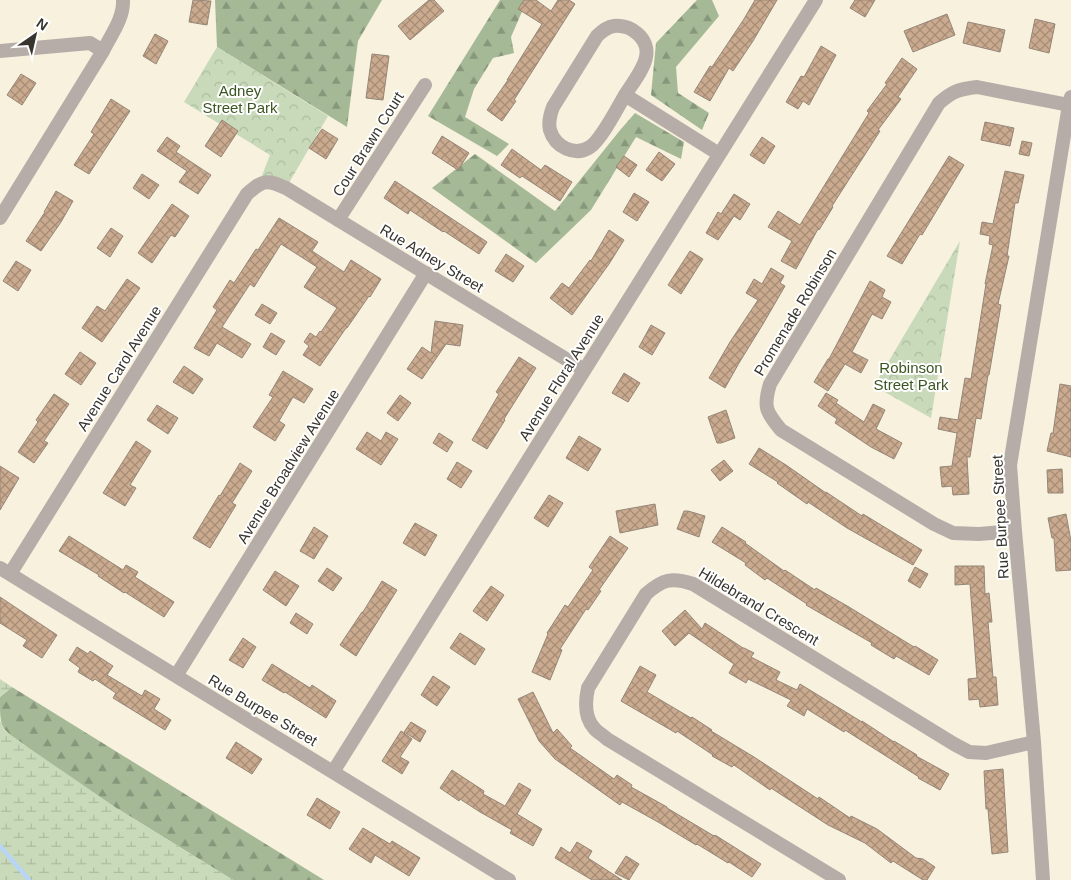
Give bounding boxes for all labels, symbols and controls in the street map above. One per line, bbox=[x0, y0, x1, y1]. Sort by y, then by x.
north arrow bbox=[10, 10, 60, 60]
text: N bbox=[34, 15, 51, 34]
park label: Adney Street Park bbox=[202, 82, 278, 116]
street label: Cour Brawn Court bbox=[329, 88, 407, 199]
street label: Rue Adney Street bbox=[377, 220, 487, 296]
street label: Promenade Robinson bbox=[750, 245, 840, 379]
street label: Avenue Carol Avenue bbox=[73, 302, 165, 434]
street label: Avenue Floral Avenue bbox=[515, 310, 607, 444]
park label: Robinson Street Park bbox=[873, 359, 949, 393]
street label: Avenue Broadview Avenue bbox=[233, 386, 343, 546]
street label: Rue Burpee Street bbox=[988, 454, 1012, 579]
street label: Hildebrand Crescent bbox=[696, 563, 823, 649]
street label: Rue Burpee Street bbox=[205, 671, 321, 750]

